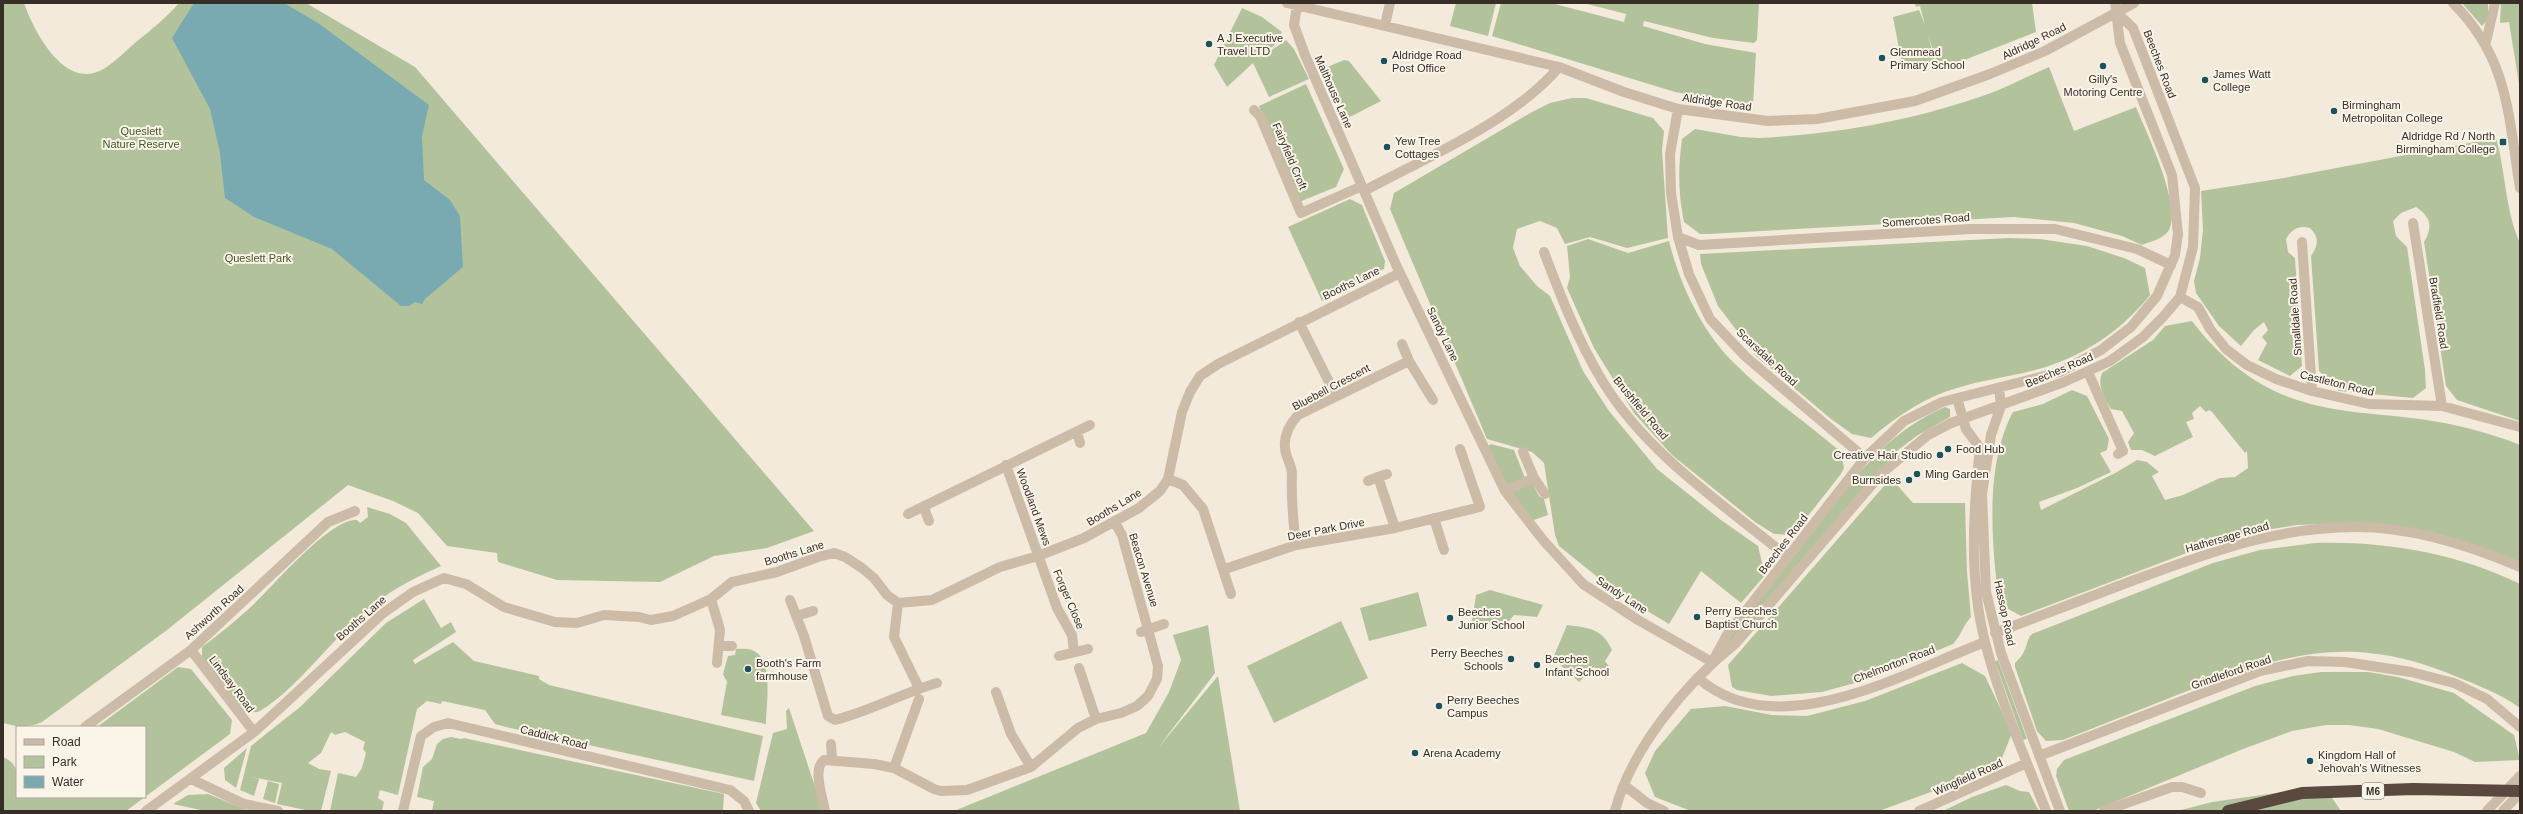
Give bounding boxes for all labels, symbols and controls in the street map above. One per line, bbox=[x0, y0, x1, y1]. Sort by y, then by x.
street label: Aldridge Road bbox=[2000, 20, 2068, 62]
street label: Beeches Road bbox=[2141, 28, 2179, 100]
place label: A J Executive Travel LTD bbox=[1217, 32, 1283, 57]
marker: A J Executive Travel LTD bbox=[1204, 39, 1214, 49]
place label: Glenmead Primary School bbox=[1890, 46, 1965, 71]
place label: Aldridge Road Post Office bbox=[1392, 49, 1462, 74]
marker: Glenmead Primary School bbox=[1877, 53, 1887, 63]
street label: Malthouse Lane bbox=[1313, 54, 1355, 130]
marker: Aldridge Road Post Office bbox=[1379, 56, 1389, 66]
marker: Gilly's Motoring Centre bbox=[2098, 61, 2108, 71]
place label: James Watt College bbox=[2213, 68, 2271, 93]
place label: Gilly's Motoring Centre bbox=[2064, 73, 2142, 98]
marker: James Watt College bbox=[2200, 75, 2210, 85]
street label: Aldridge Road bbox=[1682, 91, 1752, 113]
place label: Birmingham Metropolitan College bbox=[2342, 99, 2443, 124]
marker: Birmingham Metropolitan College bbox=[2329, 106, 2339, 116]
street label: Fairyfield Croft bbox=[1271, 121, 1309, 191]
park label: Queslett Nature Reserve bbox=[102, 125, 180, 150]
place label: Aldridge Rd / North Birmingham College bbox=[2396, 130, 2495, 155]
place label: Yew Tree Cottages bbox=[1395, 135, 1440, 160]
marker: Aldridge Rd / North Birmingham College bbox=[2498, 137, 2508, 147]
marker: Yew Tree Cottages bbox=[1382, 142, 1392, 152]
street label: Somercotes Road bbox=[1882, 211, 1970, 229]
park label: Queslett Park bbox=[225, 252, 292, 264]
street label: Booths Lane bbox=[1321, 264, 1381, 302]
street label: Bradfield Road bbox=[2427, 276, 2451, 350]
street label: Smalldale Road bbox=[2286, 278, 2304, 356]
street label: Sandy Lane bbox=[1425, 305, 1461, 363]
street label: Scarsdale Road bbox=[1734, 326, 1800, 388]
street label: Beeches Road bbox=[2023, 350, 2095, 390]
street label: Bluebell Crescent bbox=[1290, 361, 1372, 413]
street label: Castleton Road bbox=[2299, 368, 2375, 398]
street label: Brushfield Road bbox=[1611, 374, 1671, 442]
place label: Food Hub bbox=[1956, 443, 2004, 455]
marker: Food Hub bbox=[1943, 444, 1953, 454]
place label: Creative Hair Studio bbox=[1834, 449, 1932, 461]
marker: Creative Hair Studio bbox=[1935, 450, 1945, 460]
street label: Woodland Mews bbox=[1014, 467, 1054, 548]
place label: Ming Garden bbox=[1925, 468, 1989, 480]
marker: Ming Garden bbox=[1912, 469, 1922, 479]
place label: Burnsides bbox=[1852, 474, 1901, 486]
marker: Burnsides bbox=[1904, 475, 1914, 485]
street label: Booths Lane bbox=[1084, 486, 1144, 528]
street label: Beeches Road bbox=[1756, 512, 1810, 576]
street label: Deer Park Drive bbox=[1286, 516, 1366, 542]
street label: Hathersage Road bbox=[2184, 519, 2270, 555]
street label: Beacon Avenue bbox=[1127, 531, 1161, 609]
street label: Booths Lane bbox=[763, 538, 825, 568]
street label: Forger Close bbox=[1051, 567, 1087, 631]
street label: Sandy Lane bbox=[1594, 574, 1650, 616]
street label: Hassop Road bbox=[1992, 579, 2018, 647]
street label: Ashworth Road bbox=[182, 582, 246, 642]
street label: Booths Lane bbox=[334, 593, 388, 643]
place label: Perry Beeches Baptist Church bbox=[1705, 605, 1778, 630]
place label: Beeches Junior School bbox=[1458, 606, 1525, 631]
marker: Perry Beeches Baptist Church bbox=[1692, 612, 1702, 622]
marker: Beeches Junior School bbox=[1445, 613, 1455, 623]
street label: Chelmorton Road bbox=[1852, 643, 1936, 685]
place label: Perry Beeches Schools bbox=[1431, 647, 1503, 672]
place label: Beeches Infant School bbox=[1545, 653, 1609, 678]
street label: Grindleford Road bbox=[2189, 653, 2273, 691]
street label: Lindsay Road bbox=[207, 654, 257, 714]
marker: Perry Beeches Schools bbox=[1506, 654, 1516, 664]
place label: Booth's Farm farmhouse bbox=[756, 657, 821, 682]
marker: Beeches Infant School bbox=[1532, 660, 1542, 670]
marker: Booth's Farm farmhouse bbox=[743, 664, 753, 674]
place label: Perry Beeches Campus bbox=[1447, 694, 1520, 719]
marker: Perry Beeches Campus bbox=[1434, 701, 1444, 711]
street label: Caddick Road bbox=[519, 723, 589, 751]
legend bbox=[16, 726, 146, 798]
text: Road bbox=[52, 735, 81, 749]
place label: Arena Academy bbox=[1423, 747, 1501, 759]
marker: Arena Academy bbox=[1410, 748, 1420, 758]
place label: Kingdom Hall of Jehovah's Witnesses bbox=[2318, 749, 2421, 774]
text: Park bbox=[52, 755, 78, 769]
street label: Wingfield Road bbox=[1931, 756, 2005, 798]
marker: Kingdom Hall of Jehovah's Witnesses bbox=[2305, 756, 2315, 766]
text: Water bbox=[52, 775, 84, 789]
road number: M6 bbox=[2362, 783, 2384, 799]

